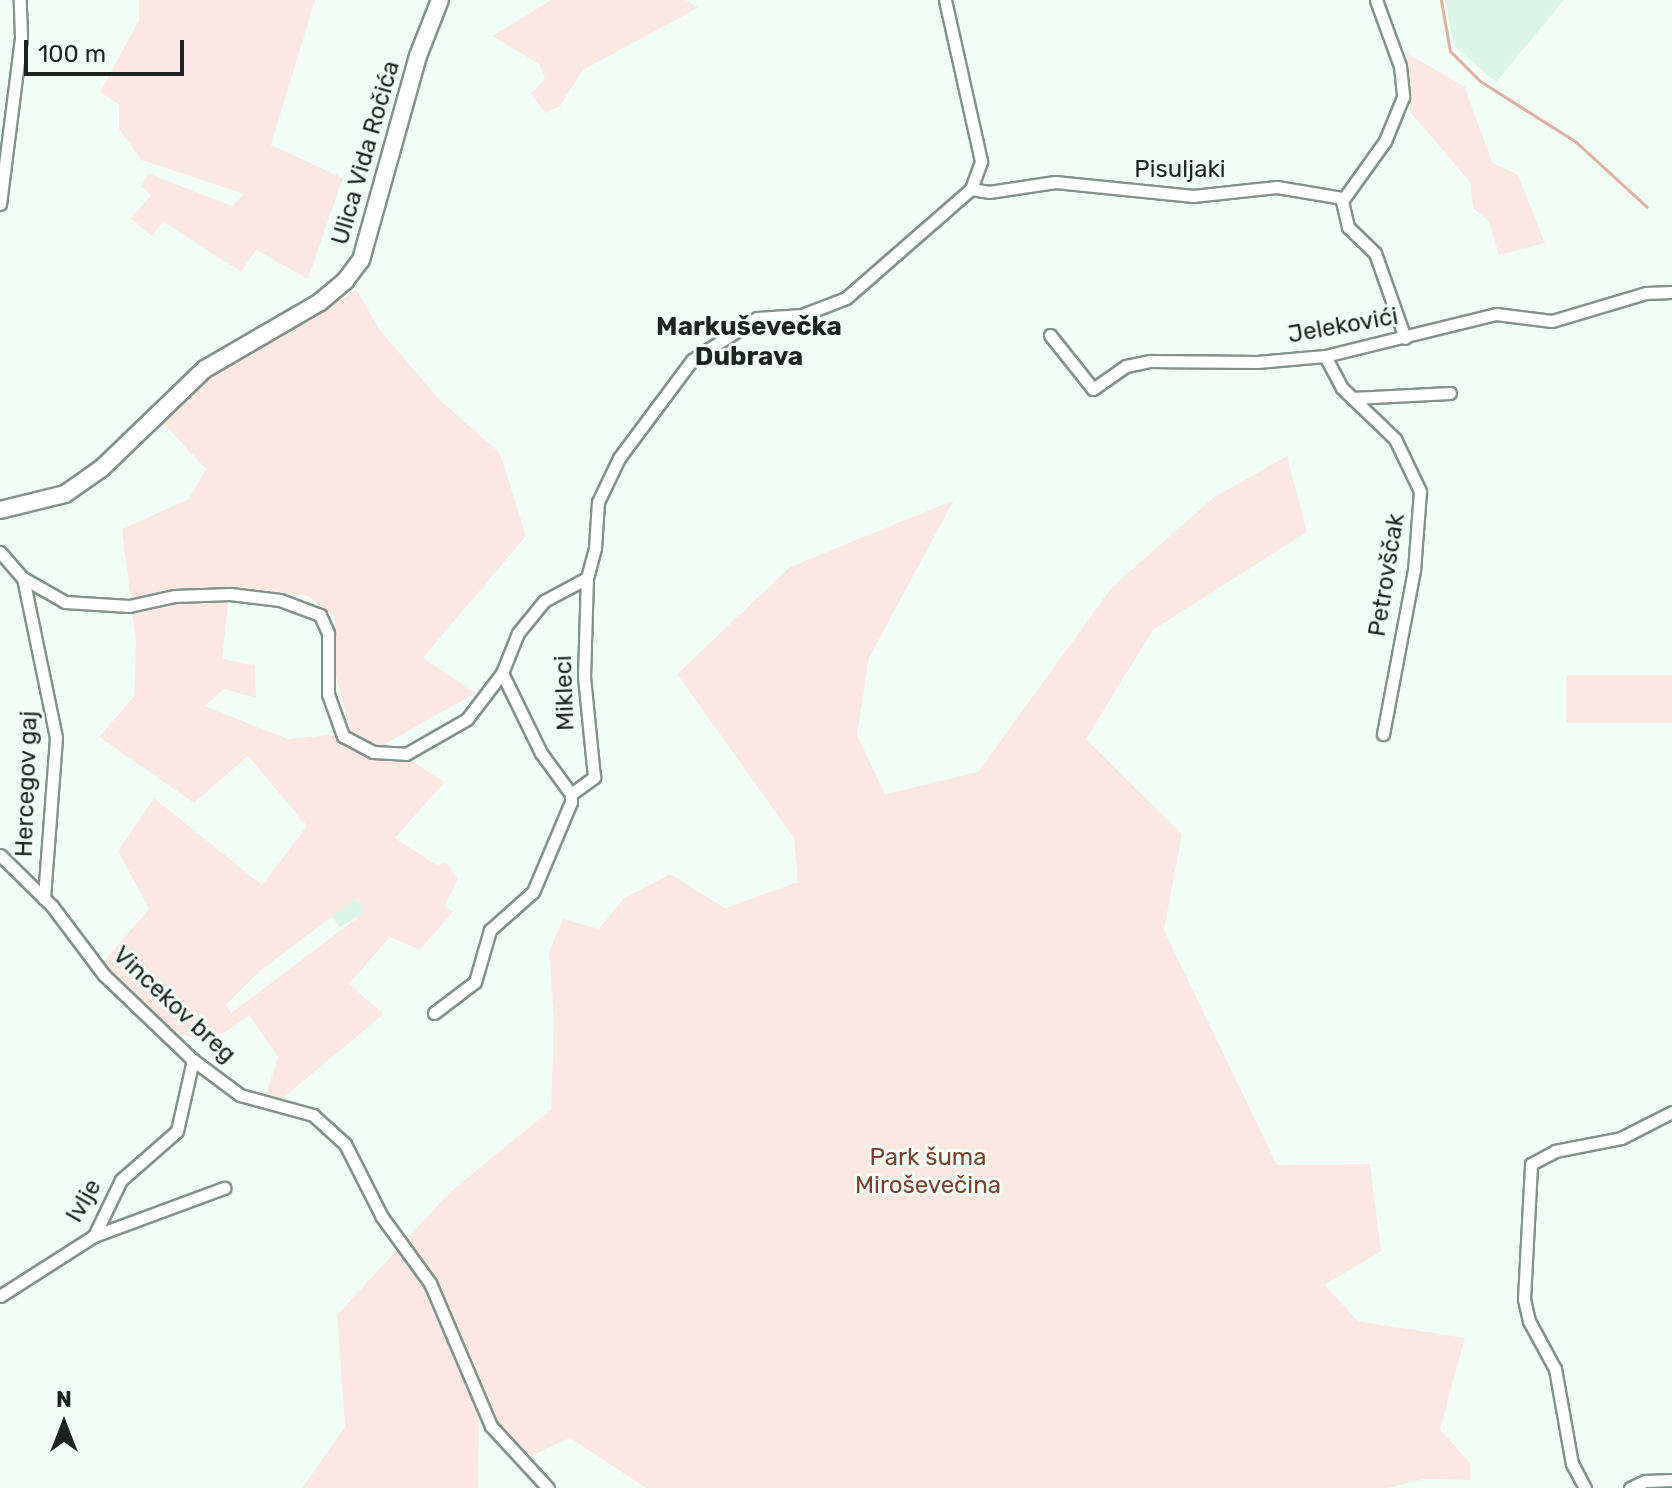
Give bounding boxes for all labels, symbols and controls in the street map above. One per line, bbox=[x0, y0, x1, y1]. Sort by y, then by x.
scale bar bbox=[28, 24, 188, 74]
text: 100 m bbox=[38, 40, 106, 68]
street label: Ulica Vida Ročića bbox=[326, 57, 406, 249]
street label: Pisuljaki bbox=[1134, 156, 1226, 184]
street label: Jelekovići bbox=[1286, 302, 1400, 350]
district label: Markuševečka Dubrava bbox=[656, 311, 842, 372]
street label: Petrovščak bbox=[1363, 511, 1411, 639]
street label: Mikleci bbox=[549, 655, 581, 731]
street label: Hercegov gaj bbox=[10, 710, 44, 858]
street label: Vincekov breg bbox=[106, 941, 242, 1069]
park label: Park šuma Miroševečina bbox=[855, 1144, 1001, 1200]
street label: Ivlje bbox=[60, 1174, 108, 1228]
north arrow bbox=[24, 1384, 104, 1464]
text: N bbox=[56, 1386, 72, 1413]

